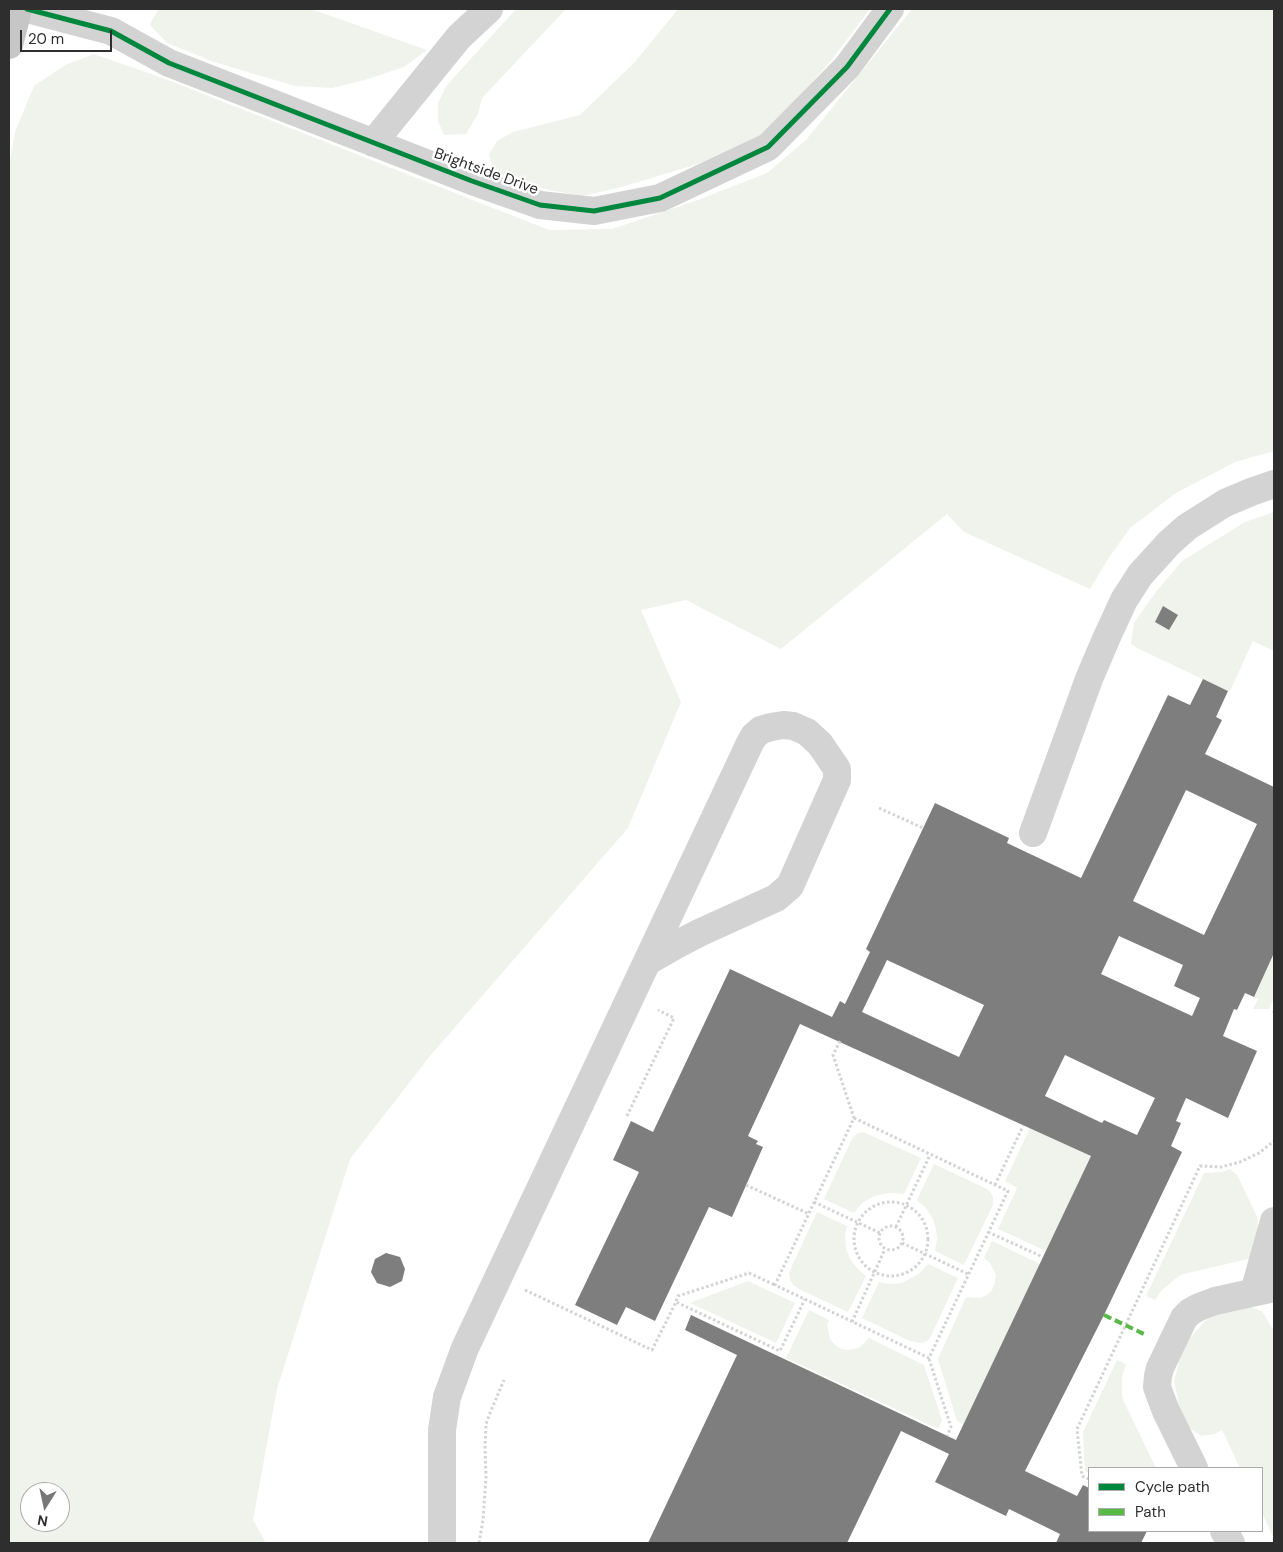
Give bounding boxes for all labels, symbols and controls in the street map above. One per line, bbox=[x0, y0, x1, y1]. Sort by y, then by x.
scale bar bbox=[22, 20, 115, 52]
text: 20 m bbox=[28, 29, 64, 49]
street label: Brightside Drive bbox=[431, 145, 541, 199]
legend bbox=[1088, 1467, 1263, 1532]
text: Cycle path bbox=[1135, 1477, 1210, 1497]
north arrow bbox=[20, 1482, 70, 1532]
text: Path bbox=[1135, 1502, 1166, 1522]
text: N bbox=[36, 1511, 49, 1531]

